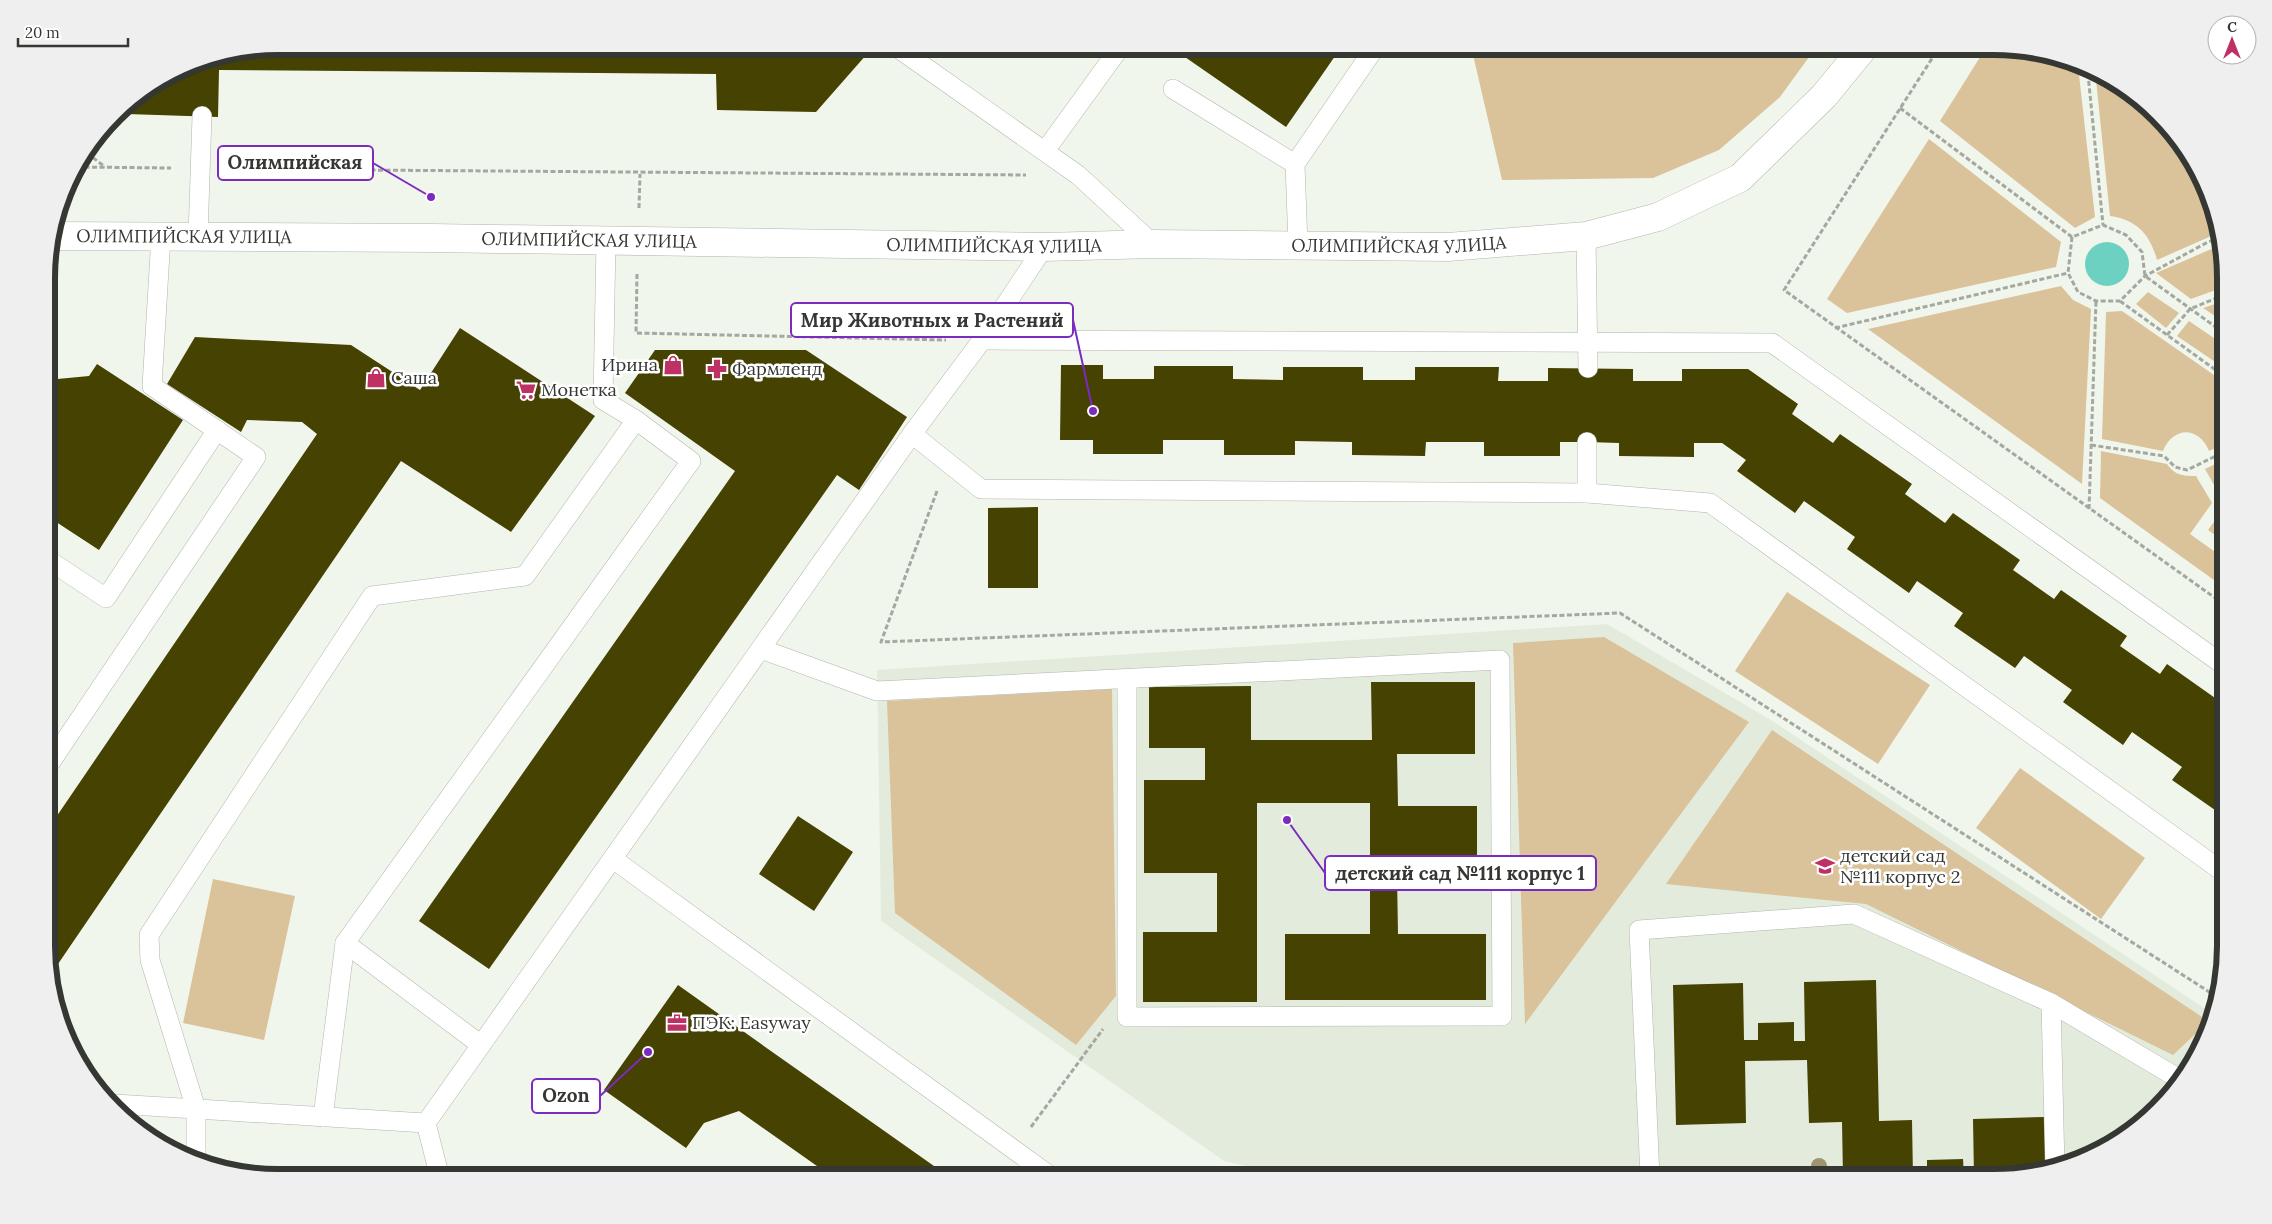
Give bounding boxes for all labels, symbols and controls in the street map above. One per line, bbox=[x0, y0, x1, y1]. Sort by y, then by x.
scale bar bbox=[18, 15, 128, 47]
north arrow bbox=[2207, 15, 2257, 65]
text: С bbox=[2227, 18, 2237, 36]
text: 20 m bbox=[25, 23, 60, 42]
callout: Олимпийская bbox=[218, 146, 373, 180]
text: Олимпийская bbox=[228, 150, 362, 174]
street label: ОЛИМПИЙСКАЯ УЛИЦА bbox=[76, 224, 292, 248]
street label: ОЛИМПИЙСКАЯ УЛИЦА bbox=[481, 227, 698, 253]
street label: ОЛИМПИЙСКАЯ УЛИЦА bbox=[1291, 230, 1508, 258]
street label: ОЛИМПИЙСКАЯ УЛИЦА bbox=[886, 233, 1103, 258]
callout: Мир Животных и Растений bbox=[791, 303, 1073, 337]
text: Мир Животных и Растений bbox=[801, 308, 1063, 332]
place label: Ирина bbox=[601, 353, 658, 376]
shop icon: Ирина bbox=[662, 354, 684, 376]
place label: Фармленд bbox=[732, 357, 823, 380]
pharmacy icon: Фармленд bbox=[706, 358, 728, 380]
place label: Саша bbox=[391, 366, 437, 389]
shop icon: Саша bbox=[365, 367, 387, 389]
place label: Монетка bbox=[541, 378, 617, 401]
supermarket icon: Монетка bbox=[515, 379, 537, 401]
place label: детский сад №111 корпус 2 bbox=[1840, 844, 1960, 888]
school or university icon: детский сад №111 корпус 2 bbox=[1814, 855, 1836, 877]
callout: детский сад №111 корпус 1 bbox=[1325, 856, 1596, 890]
text: детский сад №111 корпус 1 bbox=[1335, 861, 1585, 885]
place label: ПЭК: Easyway bbox=[692, 1011, 811, 1034]
office icon: ПЭК: Easyway bbox=[666, 1012, 688, 1034]
callout: Ozon bbox=[532, 1079, 600, 1113]
text: Ozon bbox=[542, 1083, 590, 1107]

